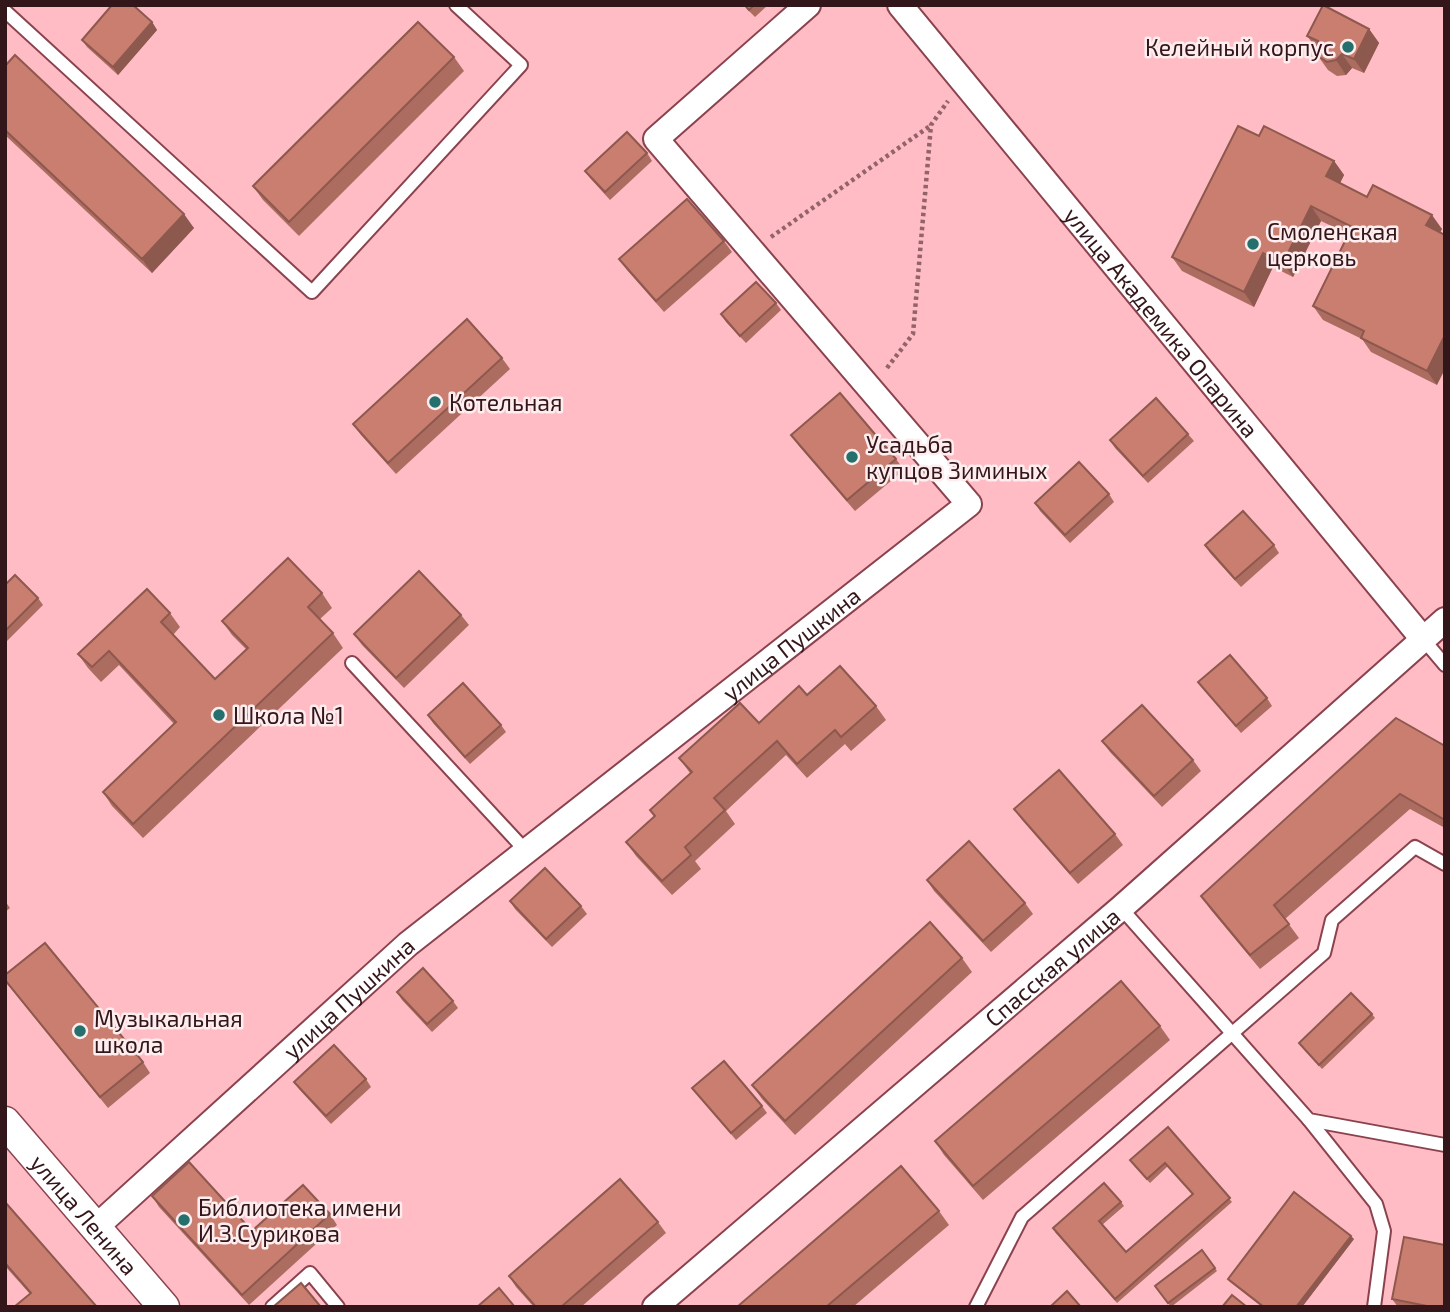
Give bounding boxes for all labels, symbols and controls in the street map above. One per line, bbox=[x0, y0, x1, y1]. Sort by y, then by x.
place label: Келейный корпус bbox=[1145, 33, 1334, 62]
marker: Келейный корпус bbox=[1340, 39, 1356, 55]
street label: улица Академика Опарина bbox=[1058, 201, 1265, 443]
place label: Смоленская церковь bbox=[1267, 217, 1398, 271]
marker: Смоленская церковь bbox=[1245, 236, 1261, 252]
place label: Котельная bbox=[449, 388, 562, 416]
marker: Котельная bbox=[427, 394, 443, 410]
place label: Усадьба купцов Зиминых bbox=[866, 430, 1047, 485]
marker: Усадьба купцов Зиминых bbox=[844, 449, 860, 465]
street label: улица Пушкина bbox=[716, 581, 866, 707]
place label: Школа №1 bbox=[233, 701, 344, 729]
marker: Школа №1 bbox=[211, 707, 227, 723]
street label: Спасская улица bbox=[979, 901, 1125, 1032]
street label: улица Пушкина bbox=[277, 931, 420, 1065]
place label: Музыкальная школа bbox=[94, 1004, 243, 1058]
marker: Музыкальная школа bbox=[72, 1023, 88, 1039]
street label: улица Ленина bbox=[24, 1149, 144, 1280]
place label: Библиотека имени И.З.Сурикова bbox=[198, 1193, 401, 1248]
marker: Библиотека имени И.З.Сурикова bbox=[176, 1212, 192, 1228]

